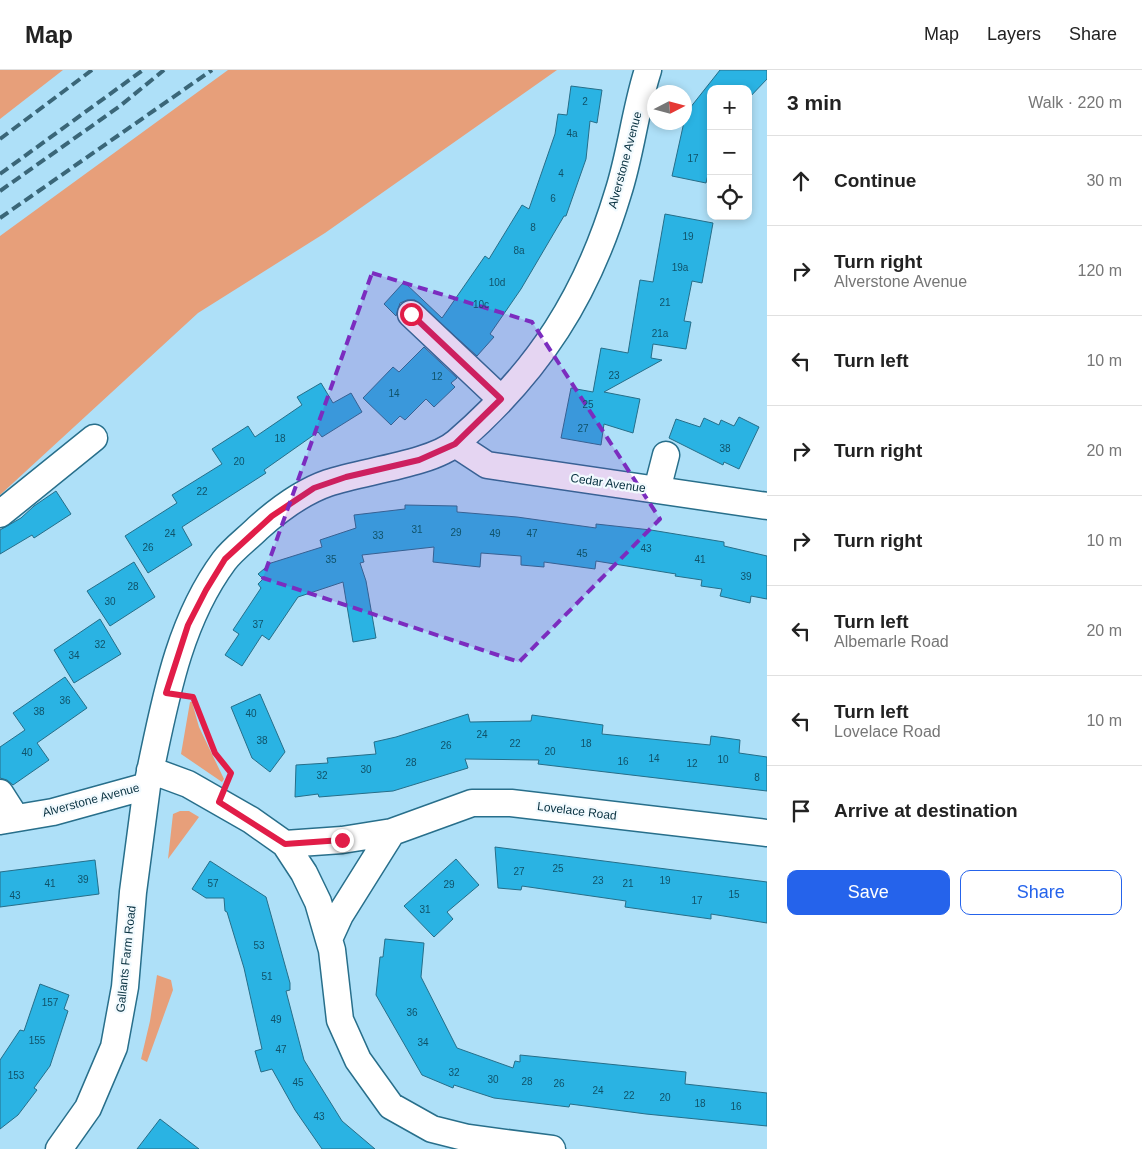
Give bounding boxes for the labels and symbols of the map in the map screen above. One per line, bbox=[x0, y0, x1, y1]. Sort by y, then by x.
north arrow bbox=[647, 85, 692, 130]
house number: 2 bbox=[582, 96, 588, 107]
street label: Alverstone Avenue bbox=[605, 110, 645, 210]
house number: 4a bbox=[566, 128, 578, 139]
house number: 17 bbox=[687, 153, 699, 164]
house number: 4 bbox=[558, 168, 564, 179]
house number: 6 bbox=[550, 193, 556, 204]
house number: 8 bbox=[530, 222, 536, 233]
house number: 19 bbox=[682, 231, 694, 242]
house number: 8a bbox=[513, 245, 525, 256]
house number: 19a bbox=[672, 262, 689, 273]
house number: 10d bbox=[489, 277, 505, 288]
house number: 21 bbox=[659, 297, 671, 308]
house number: 10c bbox=[473, 299, 489, 310]
route start bbox=[400, 303, 423, 326]
house number: 21a bbox=[652, 328, 669, 339]
house number: 23 bbox=[608, 370, 620, 381]
house number: 12 bbox=[431, 371, 443, 382]
house number: 14 bbox=[388, 388, 400, 399]
house number: 25 bbox=[582, 399, 594, 410]
house number: 27 bbox=[577, 423, 589, 434]
house number: 18 bbox=[274, 433, 286, 444]
house number: 38 bbox=[719, 443, 731, 454]
house number: 20 bbox=[233, 456, 245, 467]
street label: Cedar Avenue bbox=[569, 471, 647, 495]
house number: 22 bbox=[196, 486, 208, 497]
house number: 31 bbox=[411, 524, 423, 535]
house number: 29 bbox=[450, 527, 462, 538]
house number: 24 bbox=[164, 528, 176, 539]
house number: 49 bbox=[489, 528, 501, 539]
house number: 47 bbox=[526, 528, 538, 539]
house number: 33 bbox=[372, 530, 384, 541]
house number: 26 bbox=[142, 542, 154, 553]
house number: 43 bbox=[640, 543, 652, 554]
house number: 45 bbox=[576, 548, 588, 559]
house number: 35 bbox=[325, 554, 337, 565]
house number: 41 bbox=[694, 554, 706, 565]
house number: 39 bbox=[740, 571, 752, 582]
house number: 28 bbox=[127, 581, 139, 592]
house number: 30 bbox=[104, 596, 116, 607]
house number: 37 bbox=[252, 619, 264, 630]
house number: 32 bbox=[94, 639, 106, 650]
house number: 34 bbox=[68, 650, 80, 661]
house number: 36 bbox=[59, 695, 71, 706]
house number: 38 bbox=[33, 706, 45, 717]
house number: 40 bbox=[245, 708, 257, 719]
house number: 24 bbox=[476, 729, 488, 740]
house number: 38 bbox=[256, 735, 268, 746]
house number: 22 bbox=[509, 738, 521, 749]
house number: 18 bbox=[580, 738, 592, 749]
house number: 26 bbox=[440, 740, 452, 751]
house number: 20 bbox=[544, 746, 556, 757]
house number: 40 bbox=[21, 747, 33, 758]
house number: 14 bbox=[648, 753, 660, 764]
house number: 10 bbox=[717, 754, 729, 765]
house number: 16 bbox=[617, 756, 629, 767]
house number: 28 bbox=[405, 757, 417, 768]
house number: 12 bbox=[686, 758, 698, 769]
house number: 30 bbox=[360, 764, 372, 775]
house number: 32 bbox=[316, 770, 328, 781]
house number: 8 bbox=[754, 772, 760, 783]
street label: Alverstone Avenue bbox=[41, 780, 141, 820]
street label: Lovelace Road bbox=[536, 799, 618, 823]
route end bbox=[331, 829, 354, 852]
house number: 25 bbox=[552, 863, 564, 874]
house number: 27 bbox=[513, 866, 525, 877]
house number: 39 bbox=[77, 874, 89, 885]
house number: 23 bbox=[592, 875, 604, 886]
house number: 19 bbox=[659, 875, 671, 886]
house number: 41 bbox=[44, 878, 56, 889]
house number: 57 bbox=[207, 878, 219, 889]
house number: 21 bbox=[622, 878, 634, 889]
house number: 29 bbox=[443, 879, 455, 890]
house number: 15 bbox=[728, 889, 740, 900]
house number: 43 bbox=[9, 890, 21, 901]
house number: 17 bbox=[691, 895, 703, 906]
house number: 31 bbox=[419, 904, 431, 915]
street label: Gallants Farm Road bbox=[113, 905, 139, 1013]
house number: 53 bbox=[253, 940, 265, 951]
house number: 51 bbox=[261, 971, 273, 982]
house number: 157 bbox=[42, 997, 59, 1008]
house number: 36 bbox=[406, 1007, 418, 1018]
house number: 49 bbox=[270, 1014, 282, 1025]
house number: 155 bbox=[29, 1035, 46, 1046]
house number: 34 bbox=[417, 1037, 429, 1048]
house number: 47 bbox=[275, 1044, 287, 1055]
house number: 32 bbox=[448, 1067, 460, 1078]
house number: 153 bbox=[8, 1070, 25, 1081]
house number: 30 bbox=[487, 1074, 499, 1085]
house number: 28 bbox=[521, 1076, 533, 1087]
house number: 45 bbox=[292, 1077, 304, 1088]
house number: 26 bbox=[553, 1078, 565, 1089]
house number: 24 bbox=[592, 1085, 604, 1096]
house number: 22 bbox=[623, 1090, 635, 1101]
house number: 20 bbox=[659, 1092, 671, 1103]
house number: 18 bbox=[694, 1098, 706, 1109]
house number: 16 bbox=[730, 1101, 742, 1112]
house number: 43 bbox=[313, 1111, 325, 1122]

